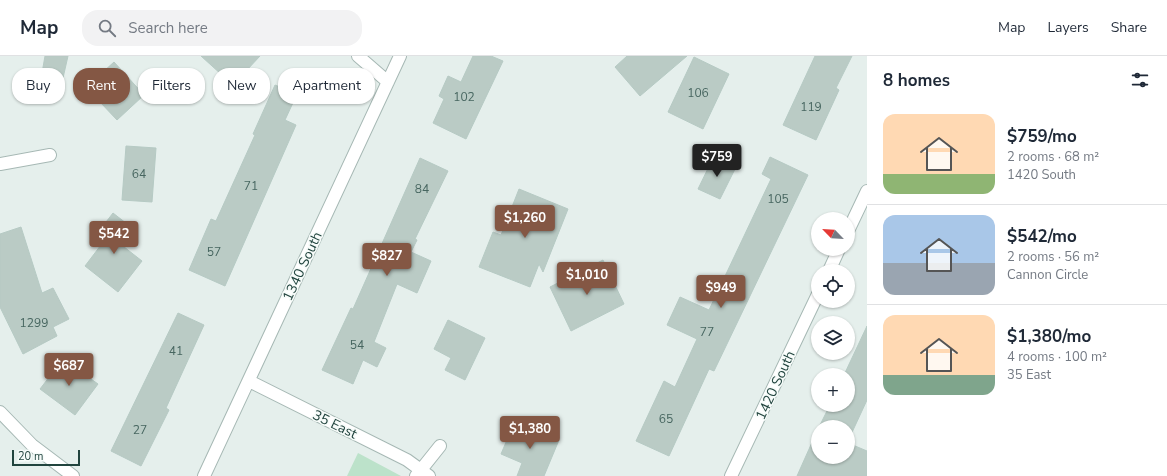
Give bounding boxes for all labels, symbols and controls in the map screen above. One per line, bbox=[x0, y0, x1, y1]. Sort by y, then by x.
search box bbox=[82, 10, 362, 46]
text: Map bbox=[20, 15, 58, 41]
icon: search bbox=[96, 17, 118, 39]
text: Search here bbox=[128, 18, 208, 38]
text: Map bbox=[998, 18, 1025, 37]
text: Layers bbox=[1047, 18, 1089, 37]
text: Share bbox=[1111, 18, 1147, 37]
chip: Buy bbox=[12, 68, 65, 104]
chip: Rent bbox=[73, 68, 130, 104]
chip: Filters bbox=[138, 68, 205, 104]
chip: New bbox=[213, 68, 270, 104]
chip: Apartment bbox=[278, 68, 375, 104]
text: 8 homes bbox=[883, 69, 950, 92]
icon: filters bbox=[1129, 69, 1151, 91]
house number: 106 bbox=[687, 85, 709, 101]
house number: 102 bbox=[453, 89, 475, 105]
house number: 119 bbox=[800, 99, 822, 115]
text: $759/mo bbox=[1007, 125, 1077, 148]
icon: home bbox=[915, 130, 963, 178]
pin: $759 bbox=[693, 144, 741, 178]
text: $759 bbox=[701, 148, 733, 166]
text: 2 rooms · 68 m² bbox=[1007, 148, 1099, 166]
house number: 64 bbox=[132, 166, 146, 182]
text: 1420 South bbox=[1007, 166, 1076, 184]
house number: 71 bbox=[244, 178, 258, 194]
house number: 84 bbox=[415, 181, 429, 197]
house number: 105 bbox=[767, 191, 789, 207]
pin: $1,260 bbox=[492, 205, 558, 239]
text: $1,260 bbox=[504, 209, 546, 227]
north arrow bbox=[811, 212, 855, 256]
map controls bbox=[811, 212, 855, 464]
pin: $542 bbox=[90, 221, 138, 255]
text: $542 bbox=[98, 225, 130, 243]
text: $542/mo bbox=[1007, 225, 1077, 248]
street label: 1340 South bbox=[278, 229, 327, 304]
icon: home bbox=[915, 231, 963, 279]
pin: $827 bbox=[363, 243, 411, 277]
house number: 57 bbox=[207, 244, 221, 260]
text: $827 bbox=[371, 247, 403, 265]
text: 2 rooms · 56 m² bbox=[1007, 248, 1099, 266]
pin: $1,010 bbox=[554, 262, 620, 296]
button: locate bbox=[811, 264, 855, 308]
text: $1,010 bbox=[566, 266, 608, 284]
text: Cannon Circle bbox=[1007, 266, 1088, 284]
pin: $949 bbox=[697, 275, 745, 309]
text: $949 bbox=[705, 279, 737, 297]
house number: 1299 bbox=[20, 315, 48, 331]
button: layers bbox=[811, 316, 855, 360]
house number: 77 bbox=[700, 324, 714, 340]
text: $1,380/mo bbox=[1007, 325, 1091, 348]
icon: home bbox=[915, 331, 963, 379]
house number: 54 bbox=[350, 337, 364, 353]
house number: 41 bbox=[169, 343, 183, 359]
street label: 1420 South bbox=[751, 348, 800, 423]
text: 4 rooms · 100 m² bbox=[1007, 348, 1107, 366]
pin: $687 bbox=[45, 353, 93, 387]
text: $687 bbox=[53, 357, 85, 375]
text: 35 East bbox=[1007, 366, 1051, 384]
button: + bbox=[811, 368, 855, 412]
street label: 35 East bbox=[309, 406, 360, 443]
house number: 65 bbox=[659, 411, 673, 427]
pin: $1,380 bbox=[497, 416, 563, 450]
text: $1,380 bbox=[509, 420, 551, 438]
button: − bbox=[811, 420, 855, 464]
house number: 27 bbox=[133, 422, 147, 438]
scale bar bbox=[12, 448, 80, 467]
text: 20 m bbox=[18, 449, 43, 464]

